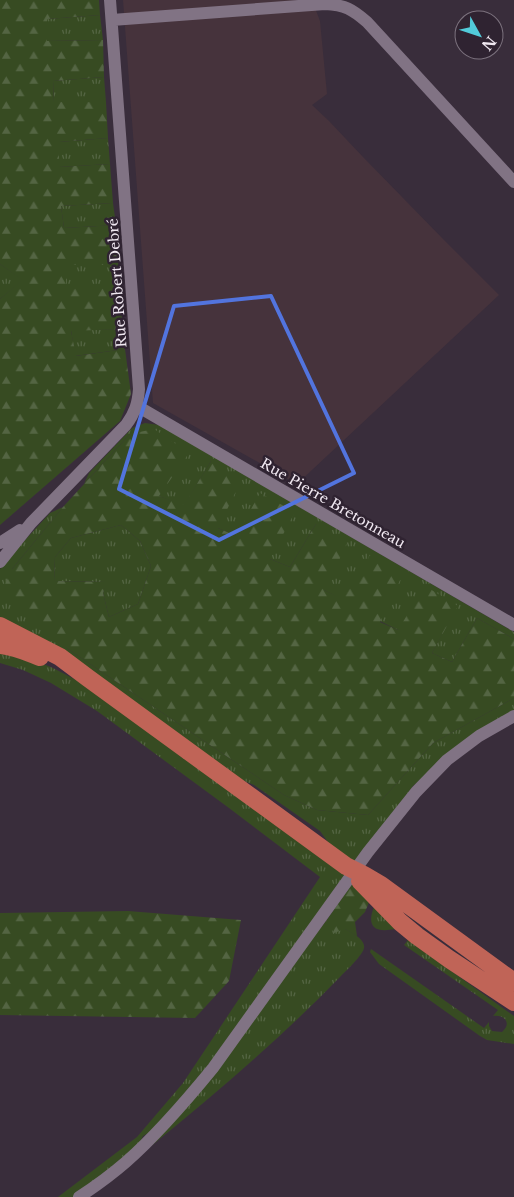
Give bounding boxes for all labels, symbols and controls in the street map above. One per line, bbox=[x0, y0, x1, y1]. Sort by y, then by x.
north arrow bbox=[454, 10, 504, 60]
text: N bbox=[478, 33, 500, 54]
street label: Rue Robert Debré bbox=[103, 218, 131, 348]
street label: Rue Pierre Bretonneau bbox=[257, 454, 409, 552]

